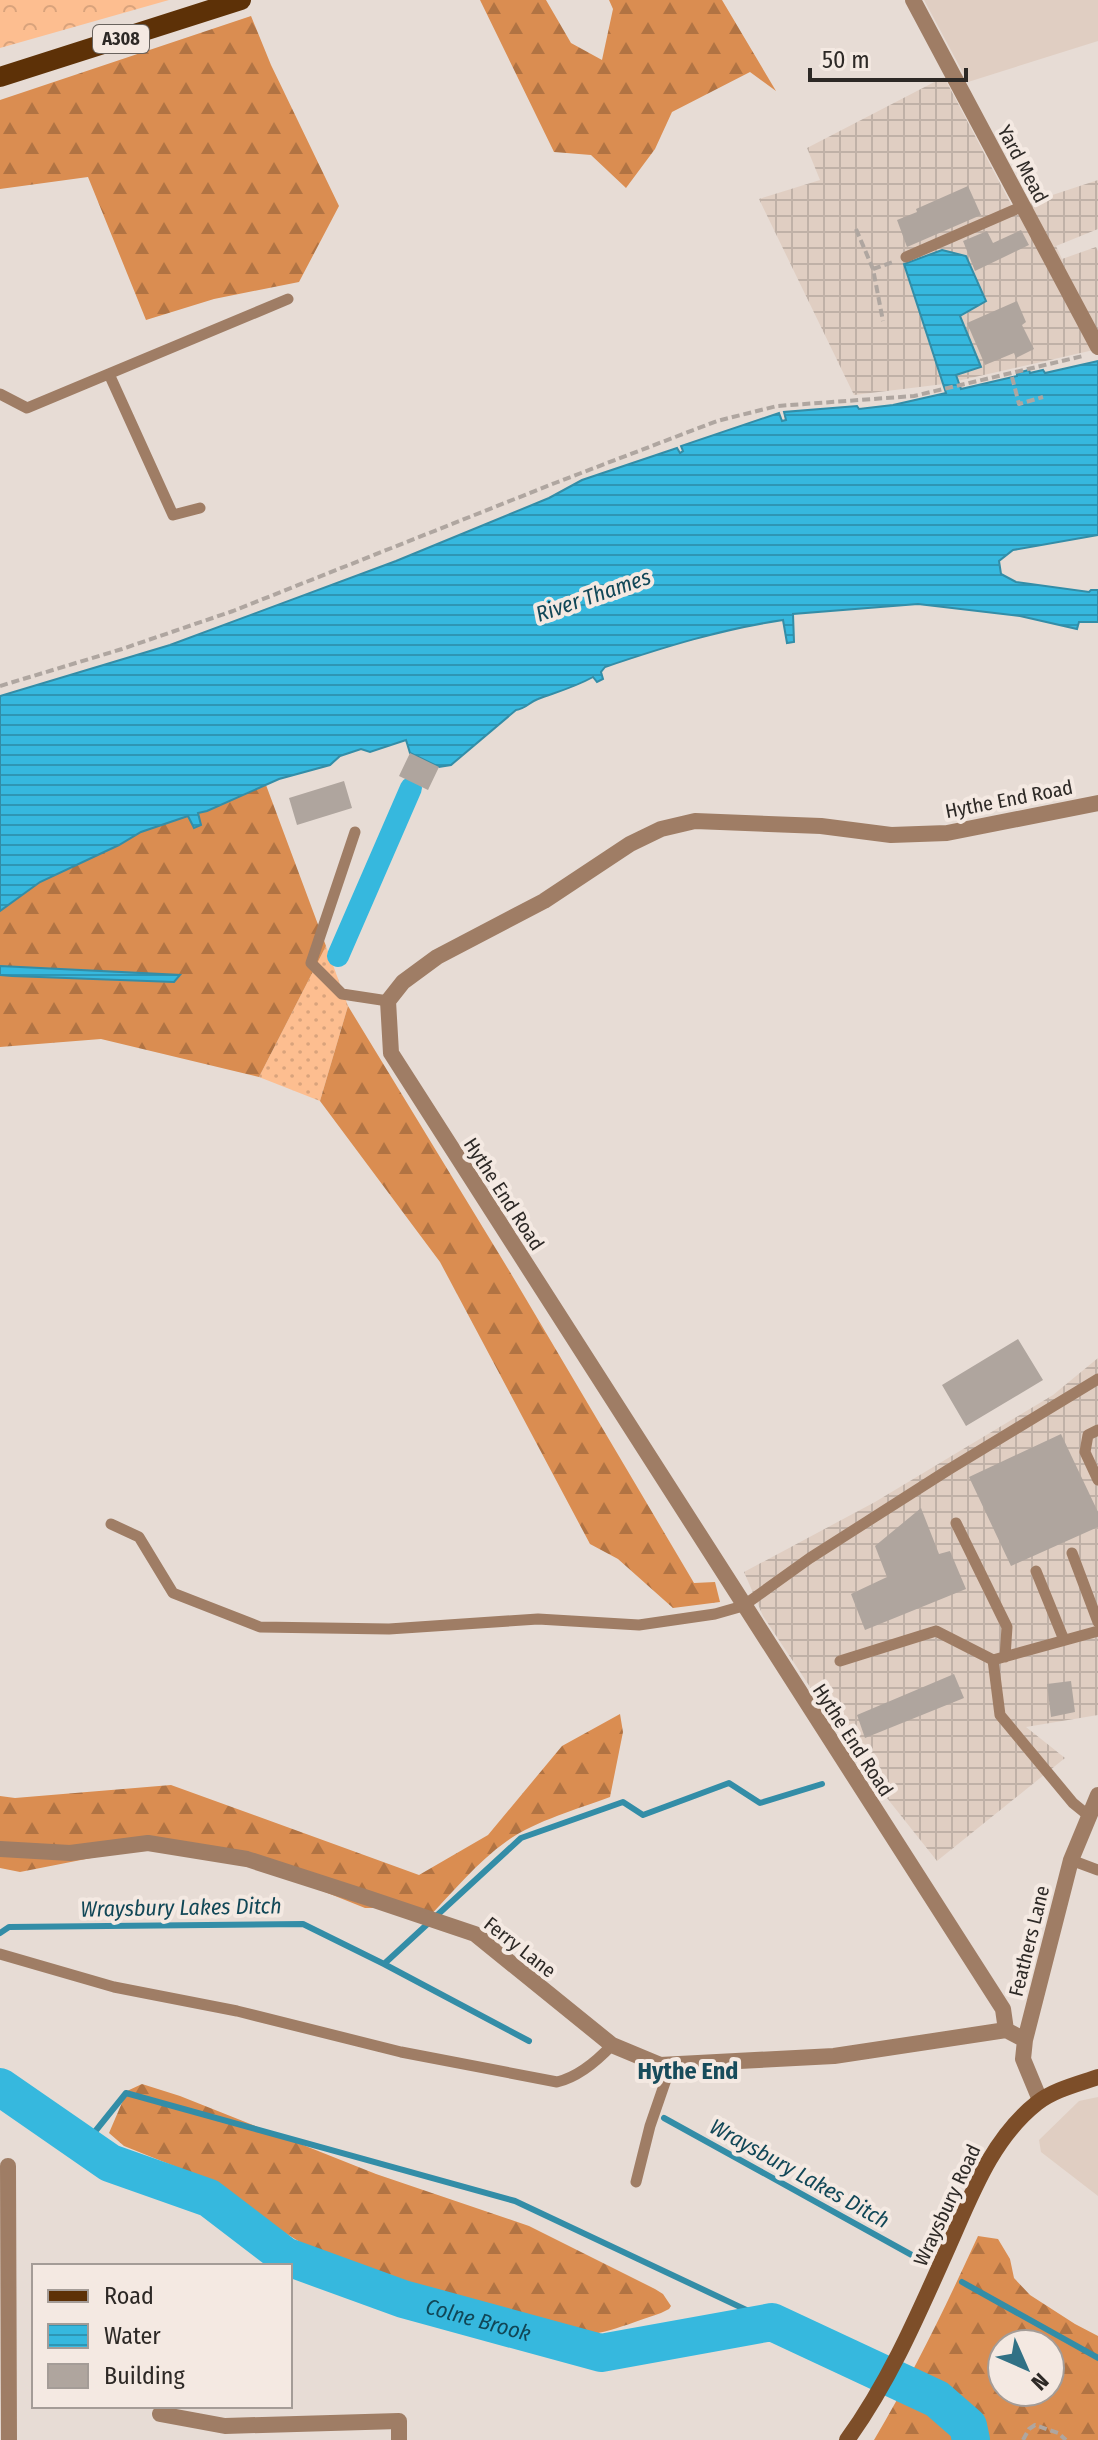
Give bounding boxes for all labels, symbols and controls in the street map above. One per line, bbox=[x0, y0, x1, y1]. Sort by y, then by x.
road number: A308 bbox=[93, 25, 149, 53]
scale bar bbox=[810, 32, 966, 82]
text: 50 m bbox=[822, 46, 870, 74]
street label: Yard Mead bbox=[993, 121, 1053, 207]
water label: River Thames bbox=[532, 563, 654, 628]
street label: Hythe End Road bbox=[943, 775, 1075, 823]
street label: Hythe End Road bbox=[459, 1133, 549, 1255]
street label: Hythe End Road bbox=[808, 1679, 898, 1801]
street label: Feathers Lane bbox=[1004, 1883, 1054, 1999]
water label: Wraysbury Lakes Ditch bbox=[80, 1892, 282, 1923]
street label: Ferry Lane bbox=[479, 1912, 561, 1982]
district label: Hythe End bbox=[638, 2057, 738, 2085]
water label: Wraysbury Lakes Ditch bbox=[705, 2113, 894, 2234]
street label: Wraysbury Road bbox=[908, 2140, 986, 2270]
legend bbox=[32, 2264, 292, 2408]
text: Road bbox=[104, 2282, 154, 2310]
water label: Colne Brook bbox=[423, 2293, 534, 2347]
text: Water bbox=[104, 2322, 161, 2350]
north arrow bbox=[986, 2328, 1066, 2408]
text: Building bbox=[104, 2362, 186, 2390]
text: N bbox=[1026, 2368, 1054, 2396]

